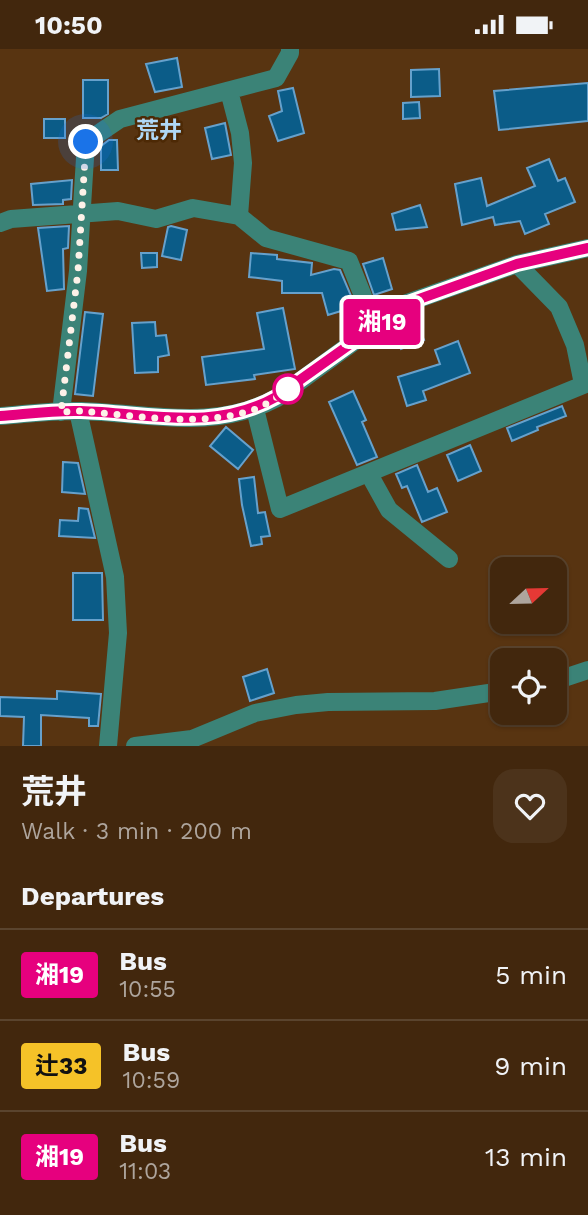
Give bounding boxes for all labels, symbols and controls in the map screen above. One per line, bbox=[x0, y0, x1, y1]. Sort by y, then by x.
text: 10:50 bbox=[35, 10, 103, 40]
district label: 荒井 bbox=[136, 117, 182, 144]
your location bbox=[68, 124, 103, 159]
line badge: 湘19 bbox=[342, 299, 422, 345]
text: 湘19 bbox=[357, 308, 407, 336]
unlabelled marker bbox=[273, 374, 303, 404]
north arrow bbox=[490, 557, 567, 633]
map controls bbox=[490, 557, 567, 725]
button: locate bbox=[490, 648, 567, 725]
button: heart bbox=[493, 769, 567, 843]
text: 荒井 bbox=[21, 772, 87, 811]
text: Walk · 3 min · 200 m bbox=[21, 818, 252, 845]
text: Departures bbox=[21, 881, 164, 911]
text: Bus bbox=[119, 946, 167, 976]
text: 5 min bbox=[495, 960, 567, 990]
text: 湘19 bbox=[35, 961, 84, 989]
text: 10:55 bbox=[119, 976, 176, 1003]
text: Bus bbox=[122, 1037, 170, 1067]
text: 9 min bbox=[494, 1051, 567, 1081]
text: 辻33 bbox=[35, 1052, 87, 1080]
text: 10:59 bbox=[122, 1067, 180, 1094]
text: Bus bbox=[119, 1128, 167, 1158]
text: 13 min bbox=[485, 1142, 567, 1172]
text: 湘19 bbox=[35, 1143, 84, 1171]
text: 11:03 bbox=[119, 1158, 171, 1185]

